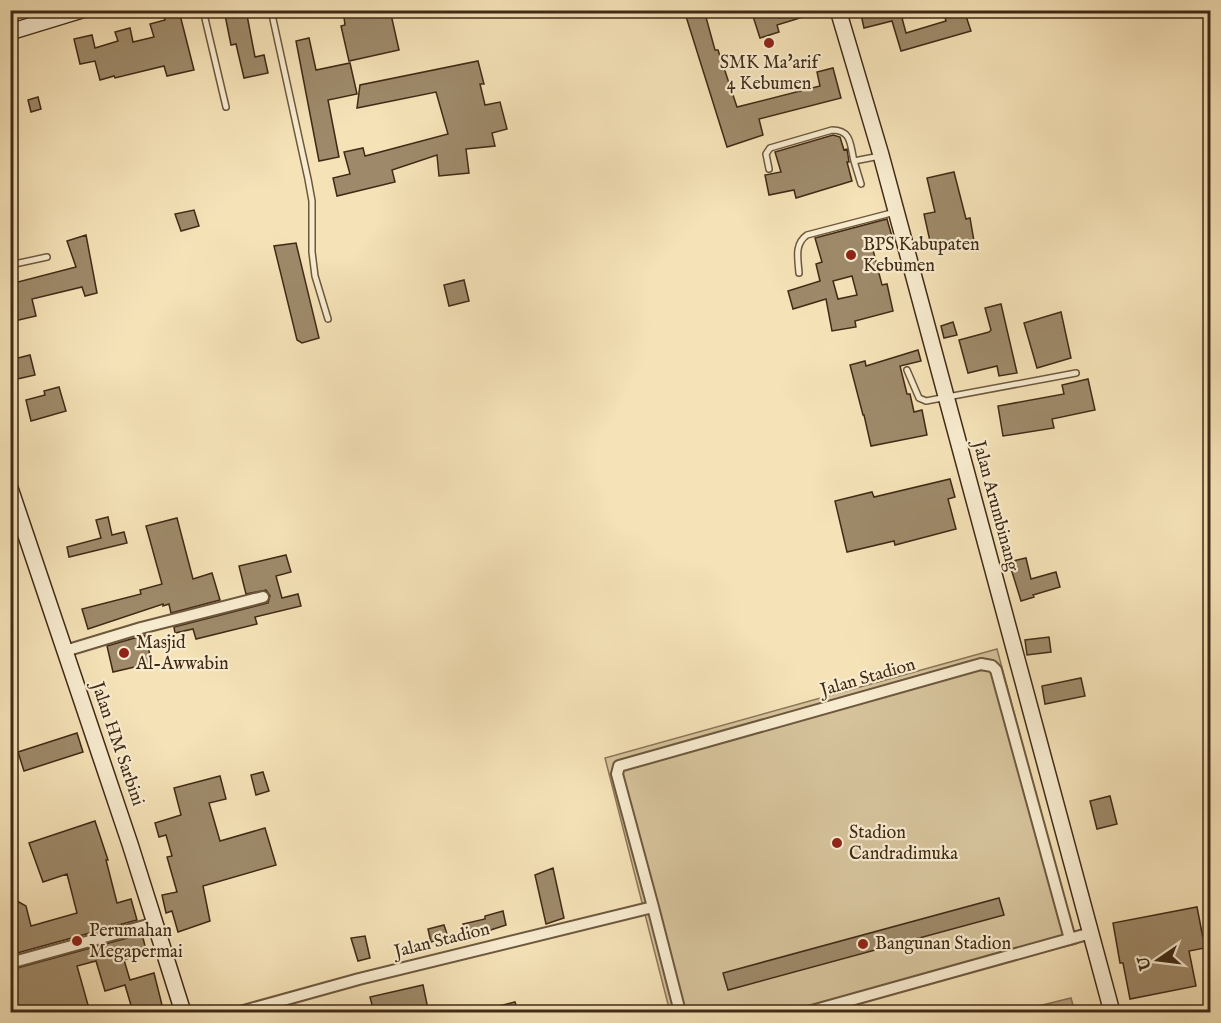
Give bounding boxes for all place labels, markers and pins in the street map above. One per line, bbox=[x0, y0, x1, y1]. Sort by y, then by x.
marker: SMK Ma'arif 4 Kebumen bbox=[762, 36, 776, 50]
place label: SMK Ma'arif 4 Kebumen bbox=[720, 52, 822, 96]
place label: BPS Kabupaten Kebumen bbox=[863, 234, 980, 278]
marker: BPS Kabupaten Kebumen bbox=[844, 248, 858, 262]
place label: Masjid Al-Awwabin bbox=[135, 632, 229, 676]
marker: Masjid Al-Awwabin bbox=[117, 646, 131, 660]
place label: Stadion Candradimuka bbox=[849, 822, 958, 866]
marker: Stadion Candradimuka bbox=[830, 836, 844, 850]
place label: Perumahan Megapermai bbox=[89, 920, 183, 964]
place label: Bangunan Stadion bbox=[875, 933, 1011, 956]
marker: Perumahan Megapermai bbox=[70, 934, 84, 948]
marker: Bangunan Stadion bbox=[856, 937, 870, 951]

